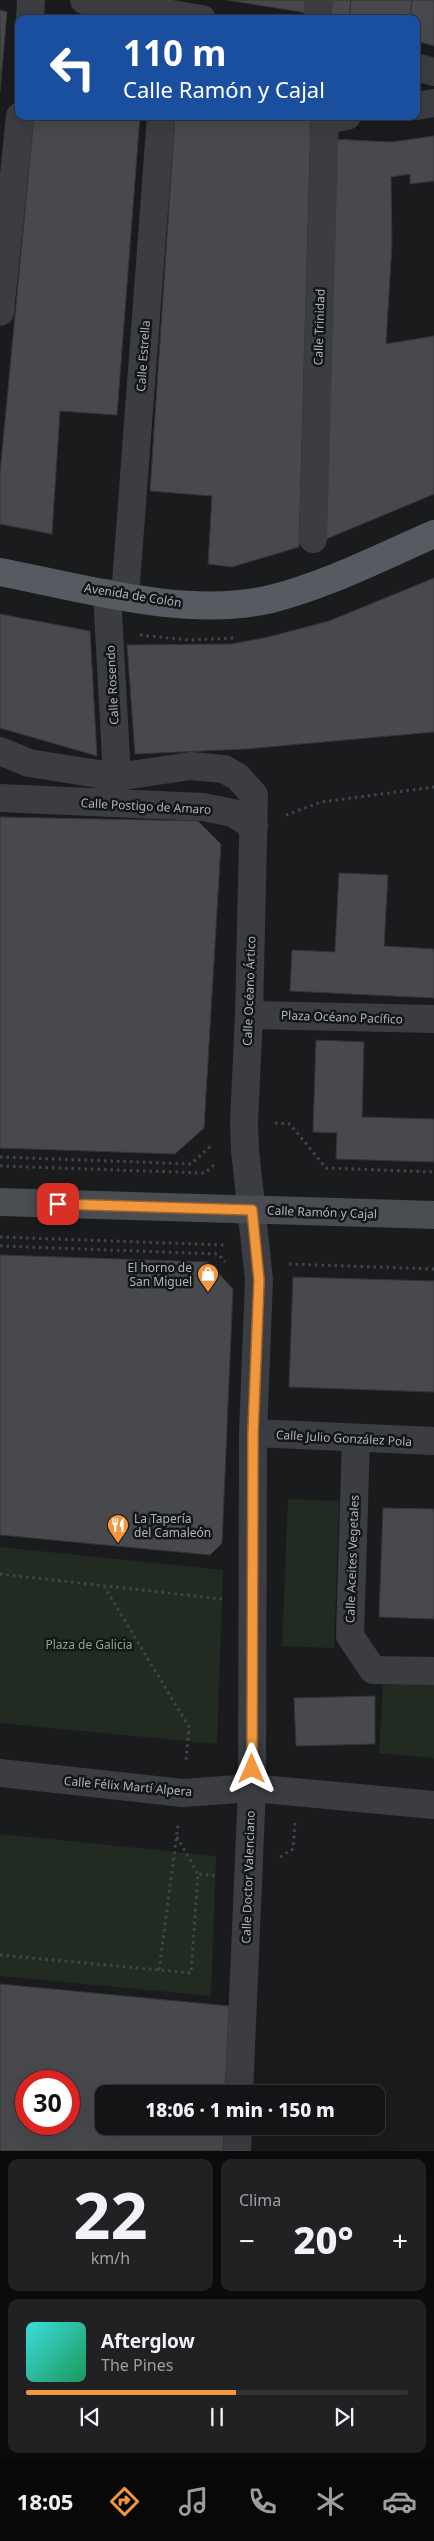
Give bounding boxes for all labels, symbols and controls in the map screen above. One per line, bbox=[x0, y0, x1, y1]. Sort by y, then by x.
text: 110 m bbox=[123, 29, 226, 76]
icon: left bbox=[40, 35, 105, 100]
text: Calle Ramón y Cajal bbox=[123, 74, 325, 104]
street label: Calle Trinidad bbox=[309, 288, 329, 366]
street label: Calle Estrella bbox=[132, 320, 154, 392]
street label: Avenida de Colón bbox=[83, 579, 183, 611]
street label: Calle Rosendo bbox=[101, 645, 123, 725]
street label: Calle Postigo de Amaro bbox=[80, 794, 212, 818]
street label: Calle Océano Ártico bbox=[239, 936, 259, 1046]
street label: Plaza Océano Pacífico bbox=[281, 1006, 403, 1028]
pin bbox=[37, 1183, 79, 1225]
icon: arrive bbox=[44, 1190, 72, 1218]
street label: Calle Ramón y Cajal bbox=[267, 1202, 377, 1222]
place label: El horno de San Miguel bbox=[128, 1259, 192, 1290]
shop icon: El horno de San Miguel bbox=[196, 1262, 220, 1293]
street label: Calle Julio González Pola bbox=[275, 1426, 413, 1450]
street label: Calle Aceites Vegetales bbox=[341, 1494, 363, 1623]
place label: La Tapería del Camaleón bbox=[134, 1510, 211, 1541]
restaurant icon: La Tapería del Camaleón bbox=[106, 1513, 130, 1544]
park label: Plaza de Galicia bbox=[45, 1636, 133, 1653]
position arrow bbox=[225, 1742, 277, 1794]
street label: Calle Félix Martí Alpera bbox=[63, 1772, 193, 1800]
street label: Calle Doctor Valenciano bbox=[237, 1810, 259, 1944]
speed limit sign: 30 bbox=[15, 2070, 80, 2135]
text: 18:06 · 1 min · 150 m bbox=[145, 2097, 335, 2123]
text: 22 bbox=[73, 2170, 148, 2258]
text: Clima bbox=[239, 2189, 281, 2211]
text: 20° bbox=[293, 2213, 354, 2265]
text: − bbox=[239, 2221, 255, 2259]
text: + bbox=[392, 2221, 408, 2259]
text: km/h bbox=[91, 2247, 130, 2269]
text: Afterglow bbox=[101, 2328, 195, 2354]
text: The Pines bbox=[101, 2354, 173, 2376]
icon: previous bbox=[76, 2403, 104, 2431]
icon: pause bbox=[203, 2403, 231, 2431]
icon: next bbox=[330, 2403, 358, 2431]
icon: directions bbox=[107, 2484, 142, 2519]
icon: music bbox=[176, 2484, 211, 2519]
icon: phone bbox=[245, 2484, 280, 2519]
icon: climate bbox=[313, 2484, 348, 2519]
icon: car bbox=[382, 2484, 417, 2519]
text: 18:05 bbox=[17, 2486, 73, 2516]

